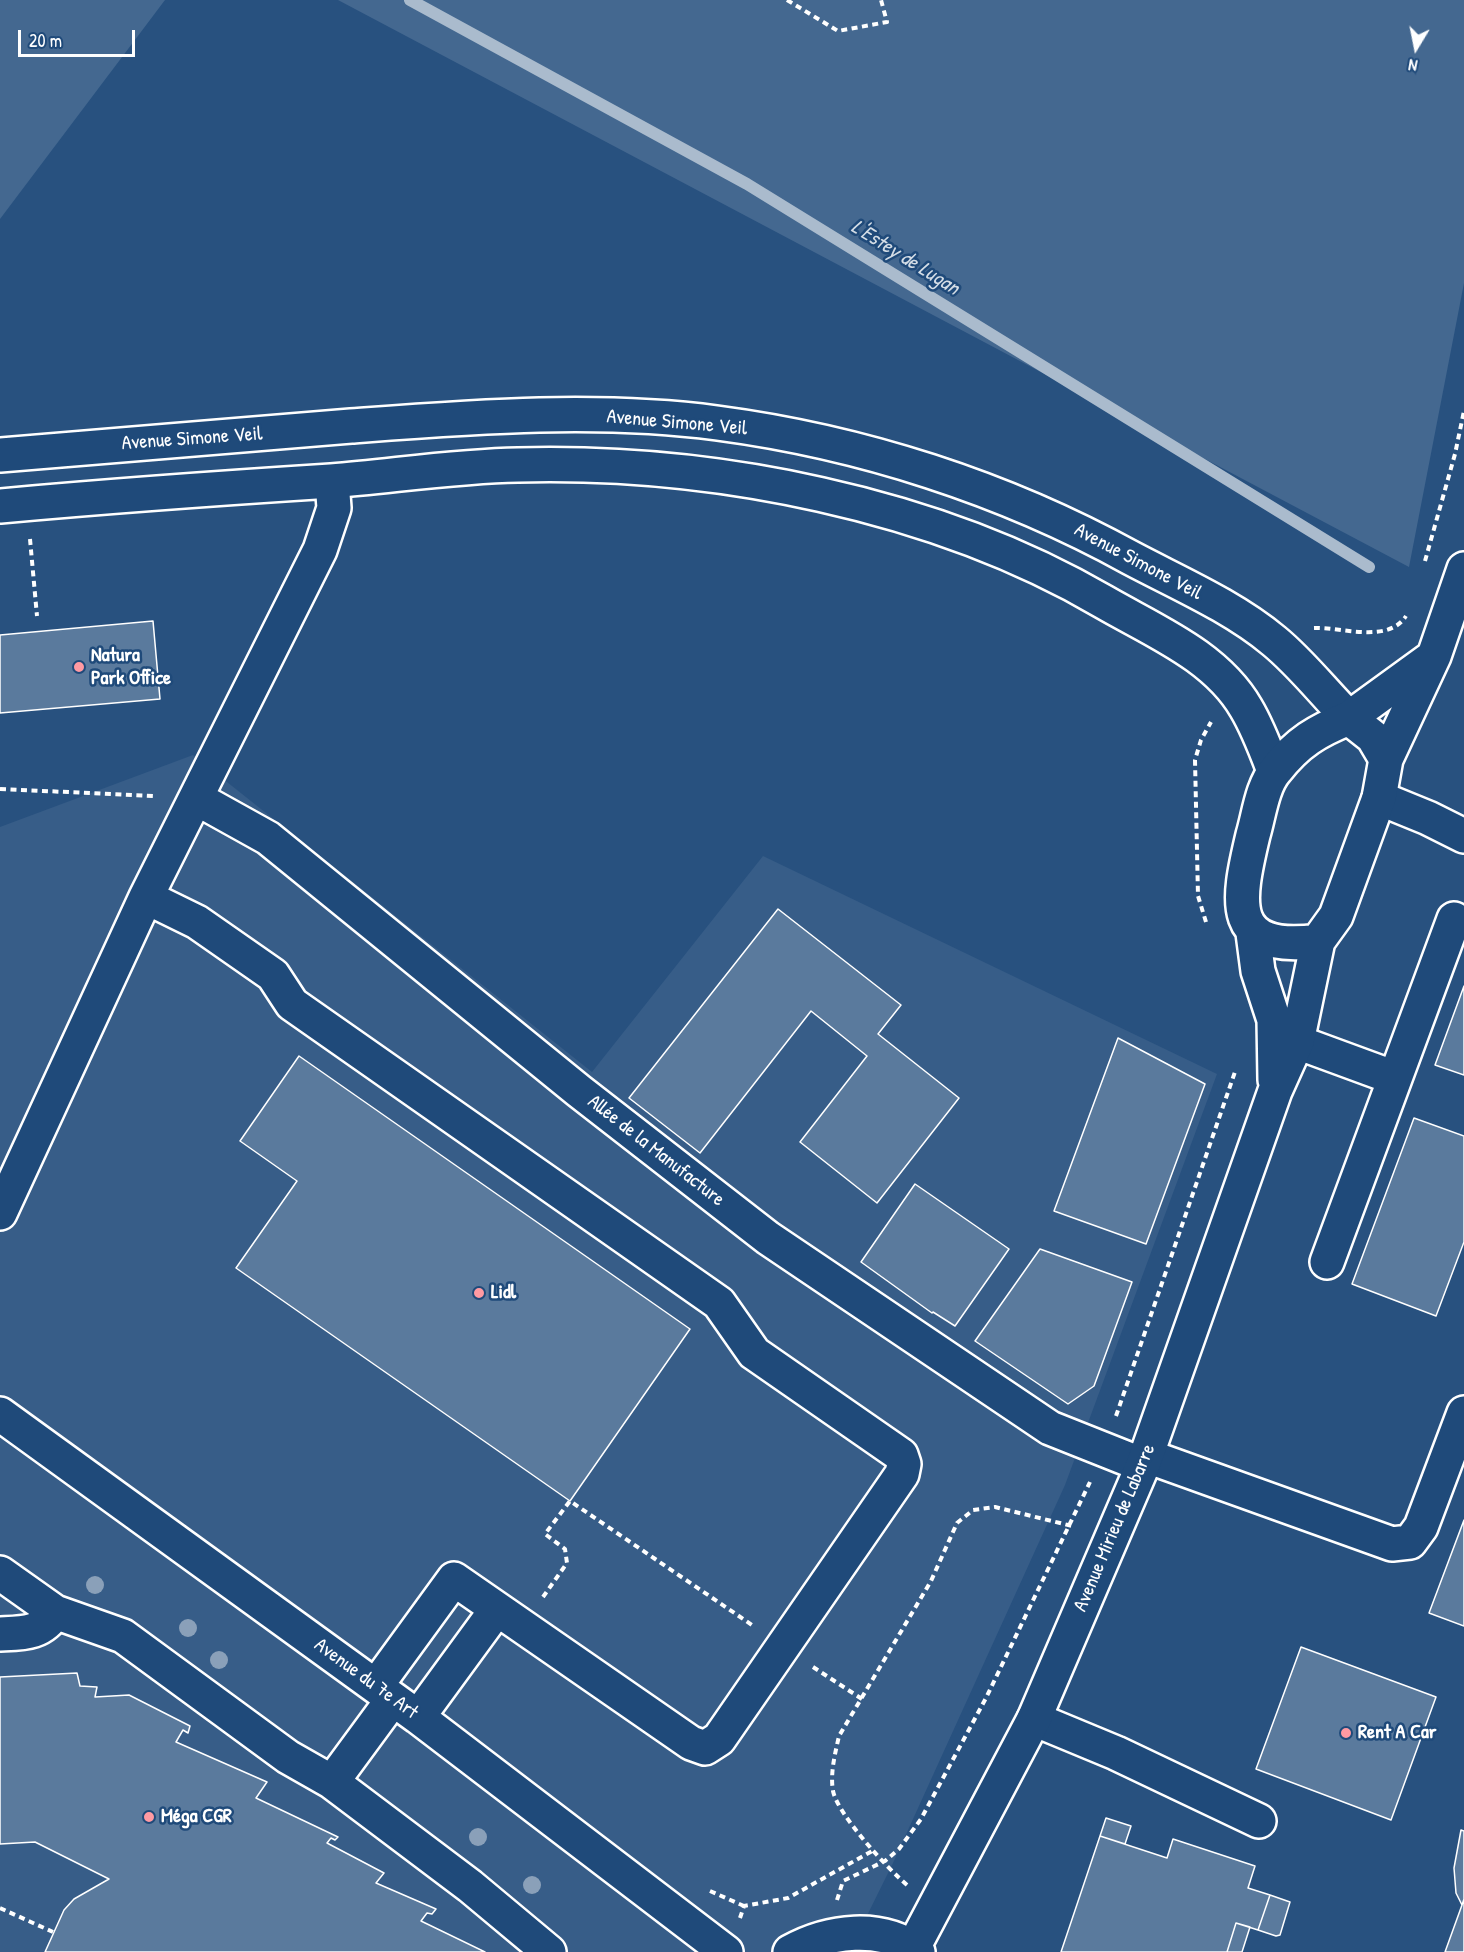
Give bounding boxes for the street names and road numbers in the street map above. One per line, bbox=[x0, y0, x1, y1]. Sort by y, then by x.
street label: Avenue Simone Veil bbox=[606, 405, 748, 441]
street label: Avenue Simone Veil bbox=[121, 422, 263, 456]
street label: Avenue Simone Veil bbox=[1070, 518, 1206, 606]
street label: Allée de la Manufacture bbox=[583, 1090, 729, 1212]
street label: Avenue Mirieu de Labarre bbox=[1069, 1441, 1161, 1615]
street label: Avenue du 7e Art bbox=[309, 1633, 423, 1725]

